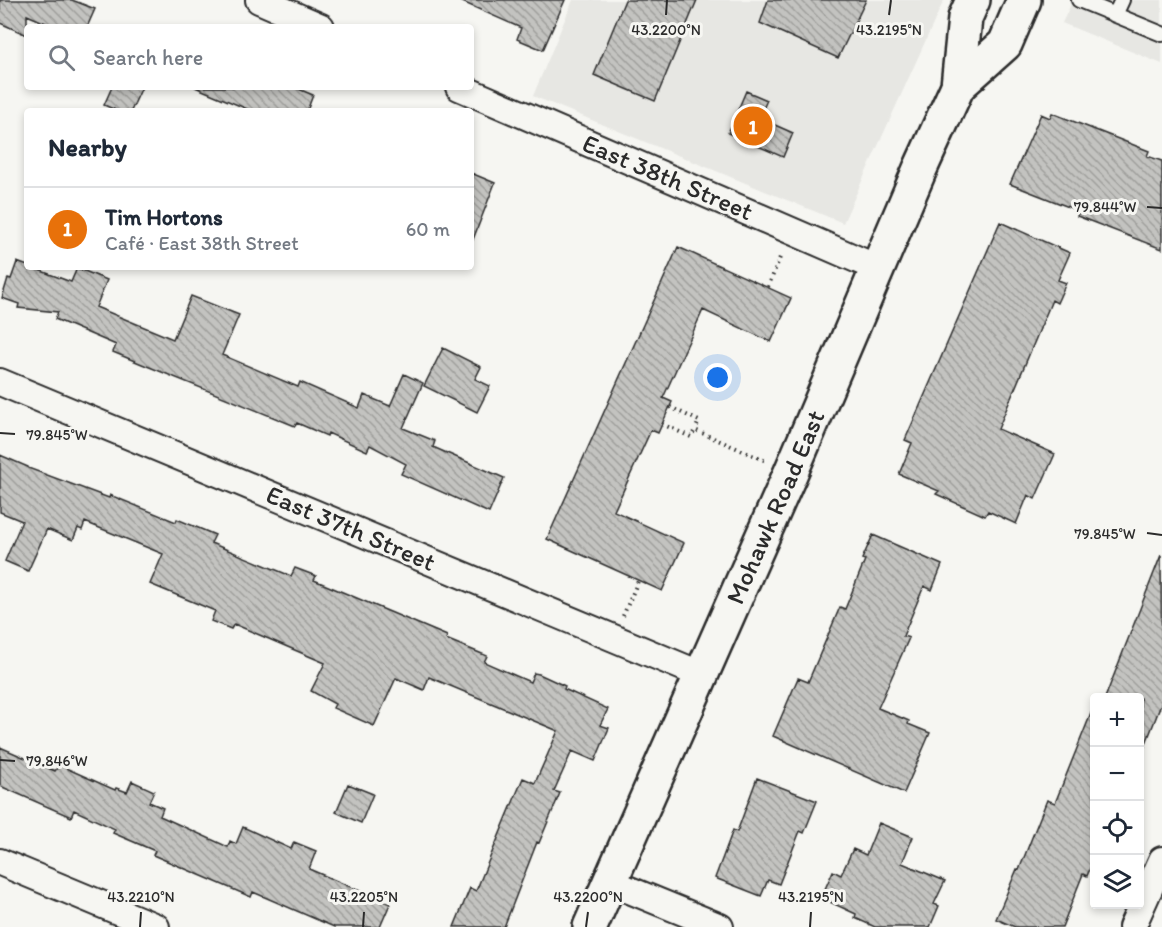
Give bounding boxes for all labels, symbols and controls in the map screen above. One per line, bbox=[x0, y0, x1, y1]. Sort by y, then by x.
text: 43.2200°N bbox=[631, 21, 701, 39]
text: 43.2195°N bbox=[856, 21, 922, 39]
search box bbox=[24, 24, 474, 90]
icon: search bbox=[45, 41, 78, 74]
text: Search here bbox=[93, 44, 203, 71]
pin: 1 bbox=[734, 104, 772, 148]
street label: East 38th Street bbox=[578, 127, 758, 227]
text: Nearby bbox=[48, 131, 127, 163]
text: 79.844°W bbox=[1074, 198, 1136, 216]
text: Tim Hortons bbox=[105, 204, 223, 231]
text: 1 bbox=[63, 217, 72, 241]
text: 60 m bbox=[406, 217, 450, 241]
text: Café · East 38th Street bbox=[105, 231, 299, 255]
your location bbox=[703, 363, 732, 392]
street label: Mohawk Road East bbox=[719, 405, 832, 609]
text: 79.845°W bbox=[26, 426, 88, 444]
street label: East 37th Street bbox=[261, 478, 441, 578]
text: 79.845°W bbox=[1074, 525, 1136, 543]
map controls bbox=[1090, 693, 1144, 909]
button: + bbox=[1090, 693, 1144, 747]
button: − bbox=[1090, 747, 1144, 801]
text: 79.846°W bbox=[26, 752, 88, 770]
button: locate bbox=[1090, 801, 1144, 855]
button: layers bbox=[1090, 855, 1144, 909]
text: 43.2210°N bbox=[107, 888, 175, 906]
text: 43.2205°N bbox=[330, 888, 398, 906]
text: 43.2200°N bbox=[553, 888, 623, 906]
text: 43.2195°N bbox=[778, 888, 844, 906]

